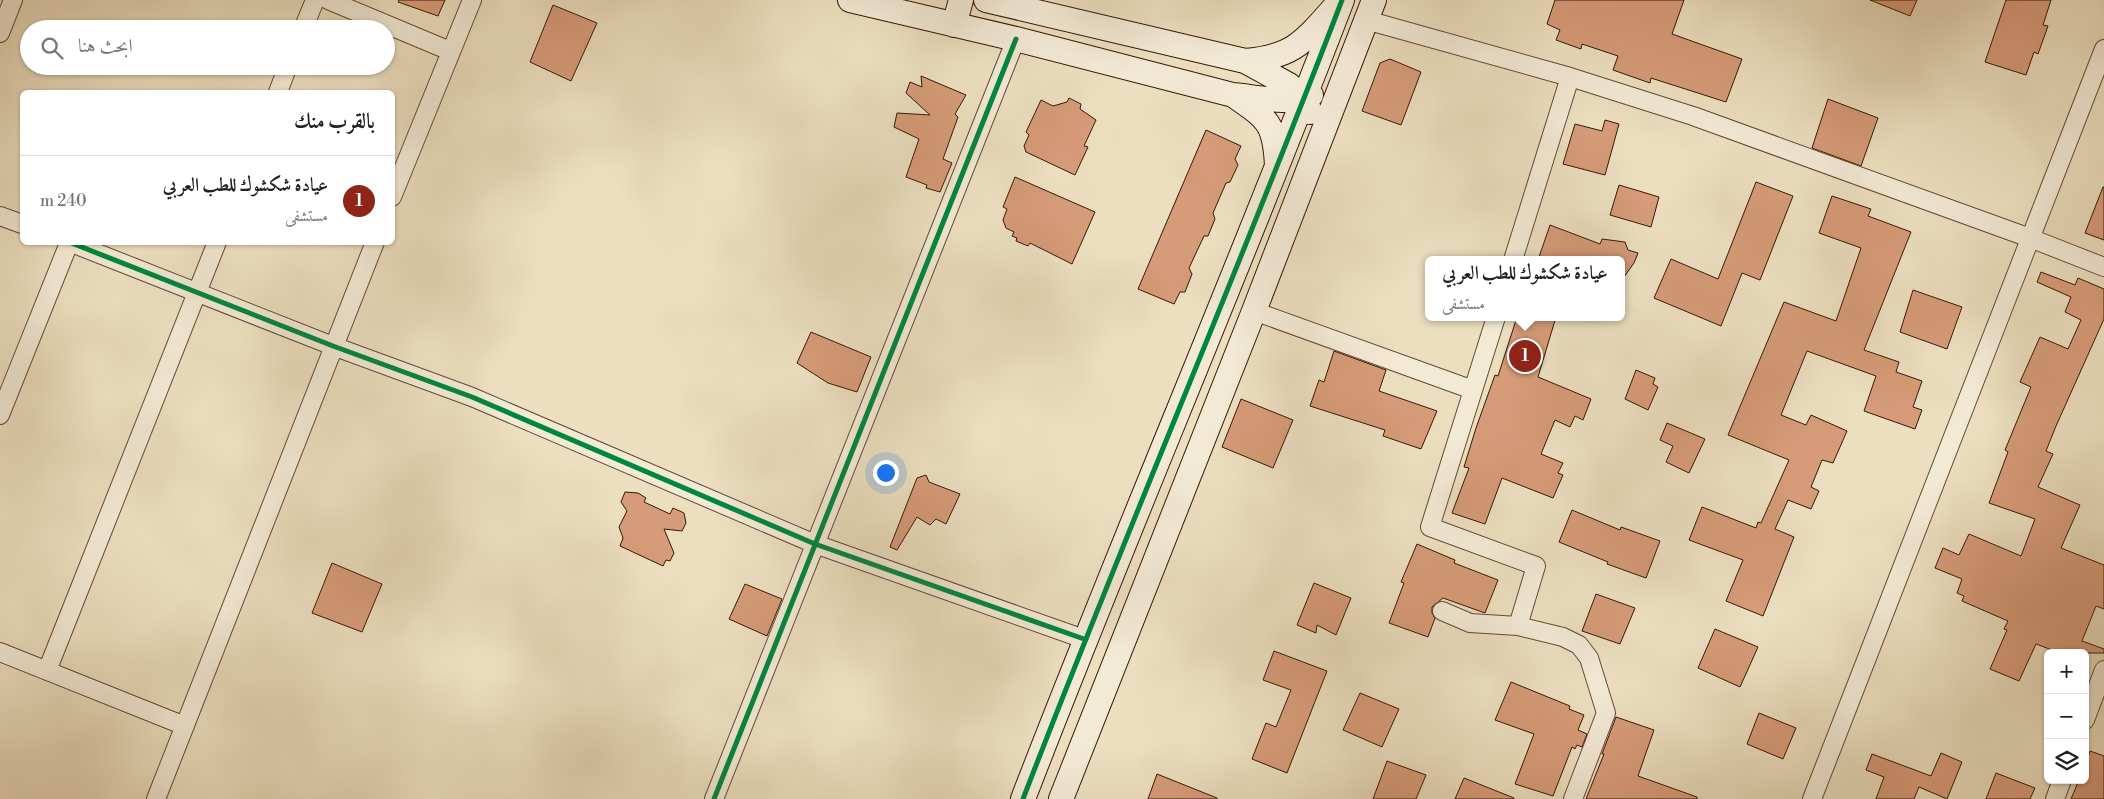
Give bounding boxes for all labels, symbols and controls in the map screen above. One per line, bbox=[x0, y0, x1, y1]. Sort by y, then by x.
search box bbox=[20, 20, 395, 75]
icon: search bbox=[38, 34, 66, 62]
text: ابحث هنا bbox=[78, 34, 133, 58]
text: بالقرب منك bbox=[294, 109, 375, 135]
text: عيادة شكشوك للطب العربي bbox=[163, 173, 328, 197]
text: 240 m bbox=[40, 191, 87, 211]
text: 1 bbox=[355, 191, 363, 211]
text: مستشفى bbox=[285, 206, 328, 226]
popup bbox=[1425, 256, 1625, 321]
text: عيادة شكشوك للطب العربي bbox=[1442, 261, 1608, 285]
text: مستشفى bbox=[1442, 294, 1485, 314]
pin: 1 bbox=[1509, 337, 1541, 375]
your location bbox=[873, 460, 899, 486]
map controls bbox=[2044, 649, 2089, 784]
button: + bbox=[2044, 649, 2089, 694]
button: − bbox=[2044, 694, 2089, 739]
button: layers bbox=[2044, 739, 2089, 784]

